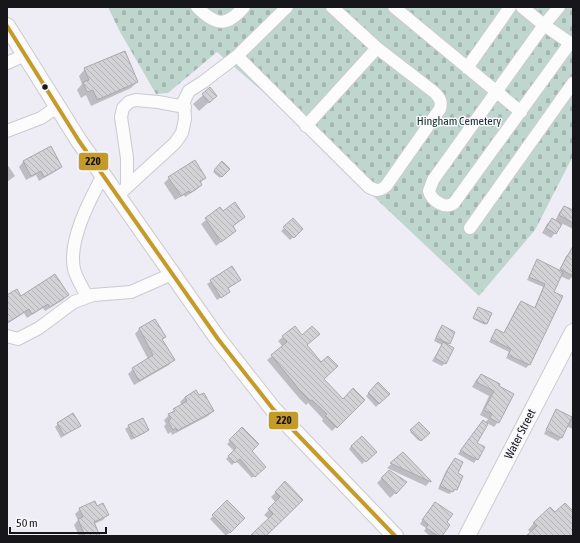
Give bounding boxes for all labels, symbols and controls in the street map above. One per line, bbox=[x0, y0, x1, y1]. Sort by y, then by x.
unlabelled marker bbox=[40, 82, 50, 92]
park label: Hingham Cemetery bbox=[417, 114, 501, 128]
line badge: 220 bbox=[78, 152, 109, 171]
text: 220 bbox=[85, 155, 101, 167]
street label: Water Street bbox=[501, 406, 539, 461]
line badge: 220 bbox=[268, 411, 299, 430]
text: 220 bbox=[276, 414, 292, 426]
scale bar bbox=[10, 509, 106, 535]
text: 50 m bbox=[16, 516, 38, 530]

